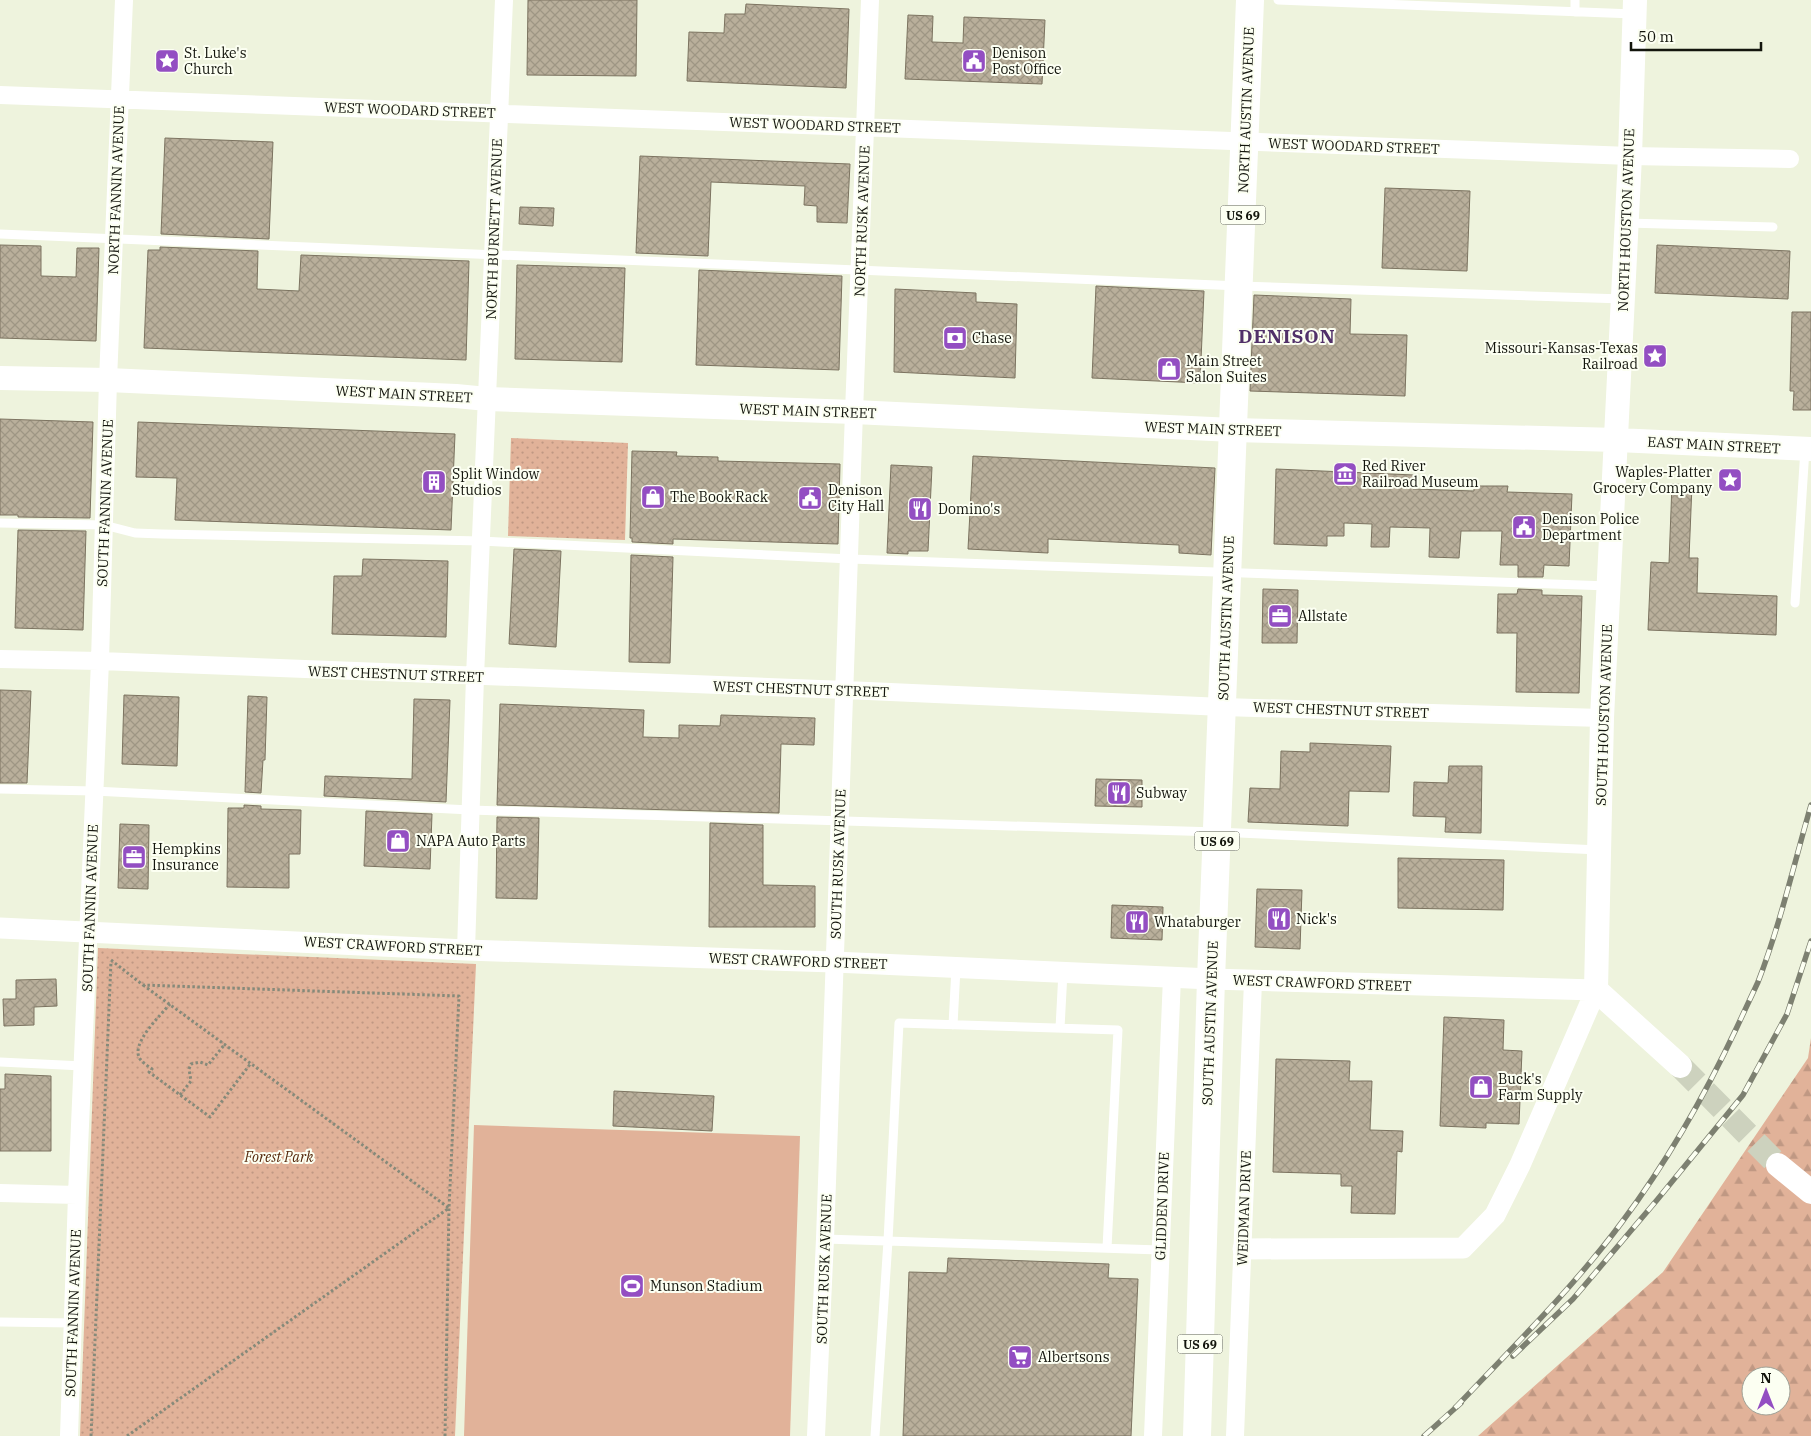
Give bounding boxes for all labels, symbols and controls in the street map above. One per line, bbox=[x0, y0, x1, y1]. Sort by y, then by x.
scale bar bbox=[1631, 20, 1761, 52]
street label: NORTH AUSTIN AVENUE bbox=[1234, 27, 1258, 193]
text: 50 m bbox=[1638, 27, 1674, 46]
place label: St. Luke's Church bbox=[184, 44, 247, 78]
place label: Denison Post Office bbox=[992, 44, 1062, 78]
place icon: St. Luke's Church bbox=[154, 48, 180, 74]
public building icon: Denison Post Office bbox=[961, 48, 987, 74]
street label: WEST WOODARD STREET bbox=[324, 98, 496, 122]
street label: NORTH FANNIN AVENUE bbox=[104, 105, 128, 275]
street label: WEST WOODARD STREET bbox=[729, 113, 901, 137]
street label: NORTH HOUSTON AVENUE bbox=[1614, 128, 1638, 312]
street label: WEST WOODARD STREET bbox=[1268, 134, 1440, 158]
street label: NORTH BURNETT AVENUE bbox=[482, 138, 506, 320]
street label: NORTH RUSK AVENUE bbox=[850, 145, 874, 297]
road number: US 69 bbox=[1220, 206, 1266, 224]
district label: DENISON bbox=[1238, 324, 1336, 348]
bank icon: Chase bbox=[942, 325, 968, 351]
place label: Chase bbox=[972, 329, 1012, 347]
place label: Missouri-Kansas-Texas Railroad bbox=[1485, 339, 1638, 373]
place icon: Missouri-Kansas-Texas Railroad bbox=[1642, 343, 1668, 369]
place label: Main Street Salon Suites bbox=[1186, 352, 1267, 386]
shop icon: Main Street Salon Suites bbox=[1156, 356, 1182, 382]
street label: WEST MAIN STREET bbox=[335, 381, 473, 407]
street label: WEST MAIN STREET bbox=[739, 400, 877, 422]
street label: WEST MAIN STREET bbox=[1144, 418, 1282, 440]
street label: SOUTH FANNIN AVENUE bbox=[93, 419, 117, 587]
street label: EAST MAIN STREET bbox=[1647, 433, 1781, 457]
place label: Red River Railroad Museum bbox=[1362, 457, 1479, 491]
museum icon: Red River Railroad Museum bbox=[1332, 461, 1358, 487]
place label: Waples-Platter Grocery Company bbox=[1593, 463, 1713, 497]
place label: Split Window Studios bbox=[452, 465, 540, 499]
place icon: Waples-Platter Grocery Company bbox=[1717, 467, 1743, 493]
building icon: Split Window Studios bbox=[421, 469, 447, 495]
place label: Denison City Hall bbox=[828, 481, 884, 515]
shop icon: The Book Rack bbox=[640, 484, 666, 510]
public building icon: Denison City Hall bbox=[797, 485, 823, 511]
place label: The Book Rack bbox=[670, 488, 769, 506]
restaurant icon: Domino's bbox=[907, 496, 933, 522]
place label: Domino's bbox=[938, 500, 1000, 518]
place label: Denison Police Department bbox=[1542, 510, 1639, 544]
public building icon: Denison Police Department bbox=[1511, 514, 1537, 540]
street label: SOUTH AUSTIN AVENUE bbox=[1214, 535, 1238, 701]
office icon: Allstate bbox=[1267, 603, 1293, 629]
place label: Allstate bbox=[1298, 607, 1348, 625]
street label: SOUTH HOUSTON AVENUE bbox=[1592, 624, 1616, 806]
street label: WEST CHESTNUT STREET bbox=[308, 662, 484, 686]
street label: WEST CHESTNUT STREET bbox=[713, 677, 889, 701]
street label: WEST CHESTNUT STREET bbox=[1253, 698, 1429, 722]
restaurant icon: Subway bbox=[1106, 780, 1132, 806]
place label: Subway bbox=[1136, 784, 1187, 802]
street label: SOUTH RUSK AVENUE bbox=[826, 789, 850, 939]
street label: SOUTH FANNIN AVENUE bbox=[78, 824, 102, 992]
shop icon: NAPA Auto Parts bbox=[385, 828, 411, 854]
road number: US 69 bbox=[1194, 831, 1240, 850]
place label: NAPA Auto Parts bbox=[416, 832, 526, 850]
place label: Hempkins Insurance bbox=[152, 840, 221, 874]
office icon: Hempkins Insurance bbox=[121, 844, 147, 870]
restaurant icon: Nick's bbox=[1266, 906, 1292, 932]
restaurant icon: Whataburger bbox=[1124, 909, 1150, 935]
place label: Nick's bbox=[1296, 910, 1337, 928]
place label: Whataburger bbox=[1154, 913, 1242, 931]
street label: WEST CRAWFORD STREET bbox=[303, 932, 483, 960]
street label: SOUTH AUSTIN AVENUE bbox=[1198, 940, 1222, 1106]
street label: WEST CRAWFORD STREET bbox=[708, 949, 888, 973]
street label: WEST CRAWFORD STREET bbox=[1232, 971, 1412, 995]
place label: Buck's Farm Supply bbox=[1498, 1070, 1583, 1104]
shop icon: Buck's Farm Supply bbox=[1468, 1074, 1494, 1100]
park label: Forest Park bbox=[244, 1148, 314, 1166]
street label: WEIDMAN DRIVE bbox=[1233, 1150, 1255, 1266]
street label: GLIDDEN DRIVE bbox=[1151, 1151, 1173, 1261]
street label: SOUTH RUSK AVENUE bbox=[812, 1194, 836, 1344]
street label: SOUTH FANNIN AVENUE bbox=[61, 1229, 85, 1397]
sports icon: Munson Stadium bbox=[619, 1273, 645, 1299]
place label: Munson Stadium bbox=[650, 1277, 763, 1295]
road number: US 69 bbox=[1178, 1335, 1222, 1354]
supermarket icon: Albertsons bbox=[1007, 1344, 1033, 1370]
place label: Albertsons bbox=[1038, 1348, 1110, 1366]
north arrow bbox=[1741, 1366, 1791, 1416]
text: N bbox=[1760, 1369, 1772, 1387]

